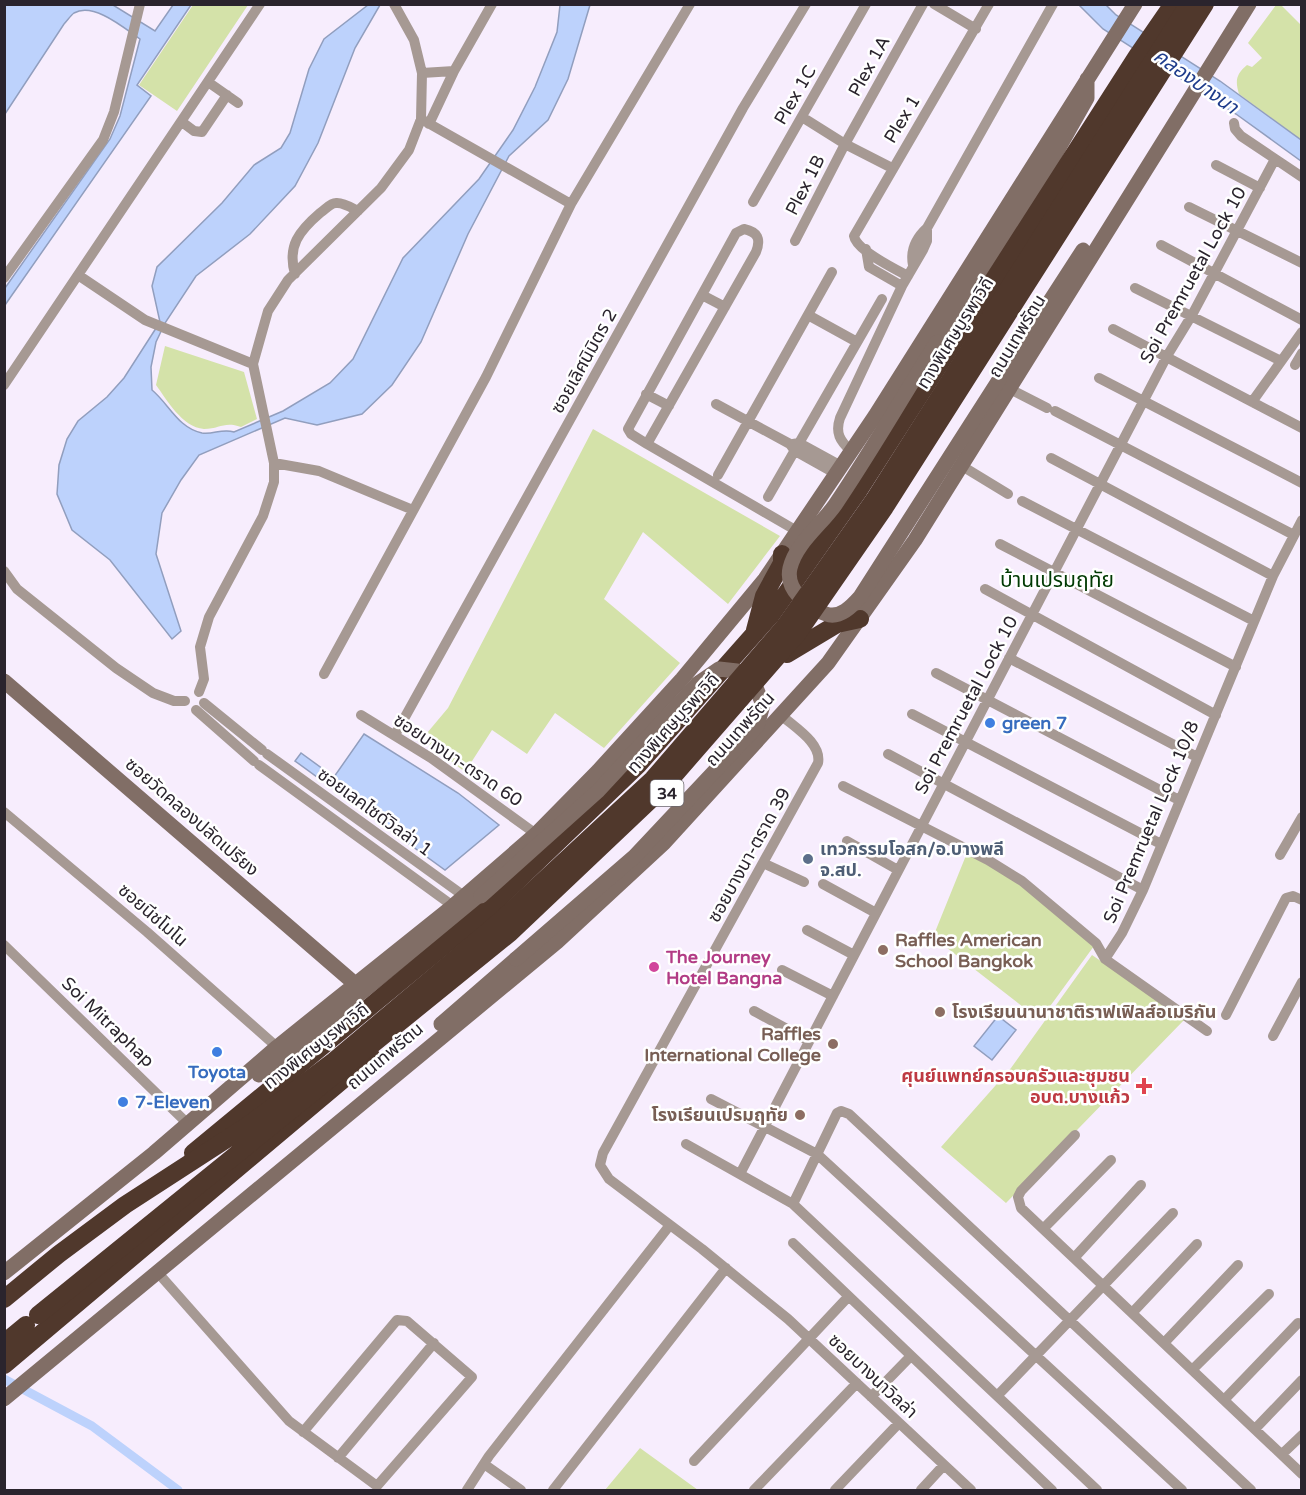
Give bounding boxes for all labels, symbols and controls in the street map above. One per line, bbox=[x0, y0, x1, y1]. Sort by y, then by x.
street label: Plex 1A bbox=[843, 32, 895, 100]
water label: คลองบางนา bbox=[1149, 44, 1243, 120]
street label: Plex 1C bbox=[769, 61, 821, 129]
street label: Plex 1 bbox=[879, 91, 925, 147]
street label: Plex 1B bbox=[781, 151, 829, 219]
street label: Soi Premruetal Lock 10 bbox=[1135, 183, 1251, 367]
street label: ทางพิเศษบูรพาวิถี bbox=[912, 273, 999, 393]
street label: ถนนเทพรัตน bbox=[984, 290, 1050, 382]
street label: ซอยเลิศนิมิตร 2 bbox=[546, 305, 622, 417]
district label: บ้านเปรมฤทัย bbox=[1000, 568, 1114, 593]
street label: Soi Premruetal Lock 10 bbox=[910, 612, 1022, 798]
street label: ทางพิเศษบูรพาวิถี bbox=[622, 668, 725, 778]
street label: ถนนเทพรัตน bbox=[701, 687, 779, 771]
street label: ซอยบางนา-ตราด 60 bbox=[389, 709, 527, 811]
place label: green 7 bbox=[1002, 712, 1067, 734]
marker: green 7 bbox=[983, 716, 997, 730]
street label: Soi Premruetal Lock 10/8 bbox=[1098, 718, 1204, 926]
street label: ซอยวัดคลองปลัดเปรียง bbox=[121, 753, 263, 881]
street label: ซอยเลคไซด์วิลล่า 1 bbox=[313, 763, 437, 861]
road number: 34 bbox=[650, 780, 684, 806]
street label: ซอยบางนา-ตราด 39 bbox=[703, 784, 795, 926]
place label: เทวกรรมโอสก/อ.บางพลี จ.สป. bbox=[820, 838, 1004, 881]
marker: เทวกรรมโอสก/อ.บางพลี จ.สป. bbox=[801, 852, 815, 866]
street label: ซอยนีชโมโน bbox=[114, 879, 192, 951]
place label: Raffles American School Bangkok bbox=[895, 929, 1042, 972]
marker: Raffles American School Bangkok bbox=[876, 943, 890, 957]
place label: The Journey Hotel Bangna bbox=[665, 946, 782, 989]
marker: The Journey Hotel Bangna bbox=[647, 960, 661, 974]
street label: Soi Mitraphap bbox=[57, 972, 159, 1072]
street label: ทางพิเศษบูรพาวิถี bbox=[259, 998, 374, 1095]
place label: โรงเรียนนานาชาติราฟเฟิลส์อเมริกัน bbox=[952, 1001, 1216, 1023]
marker: โรงเรียนนานาชาติราฟเฟิลส์อเมริกัน bbox=[933, 1005, 947, 1019]
street label: ถนนเทพรัตน bbox=[342, 1018, 428, 1094]
place label: Raffles International College bbox=[644, 1023, 821, 1066]
marker: Raffles International College bbox=[826, 1037, 840, 1051]
marker: Toyota bbox=[210, 1045, 224, 1059]
place label: Toyota bbox=[187, 1061, 246, 1083]
place label: ศุนย์แพทย์ครอบครัวและชุมชน อบต.บางแก้ว bbox=[901, 1065, 1130, 1108]
marker: ศุนย์แพทย์ครอบครัวและชุมชน อบต.บางแก้ว bbox=[1135, 1077, 1153, 1095]
place label: 7-Eleven bbox=[135, 1091, 210, 1113]
marker: 7-Eleven bbox=[116, 1095, 130, 1109]
place label: โรงเรียนเปรมฤทัย bbox=[652, 1104, 788, 1126]
marker: โรงเรียนเปรมฤทัย bbox=[793, 1108, 807, 1122]
street label: ซอยบางนาวิลล่า bbox=[824, 1329, 922, 1423]

